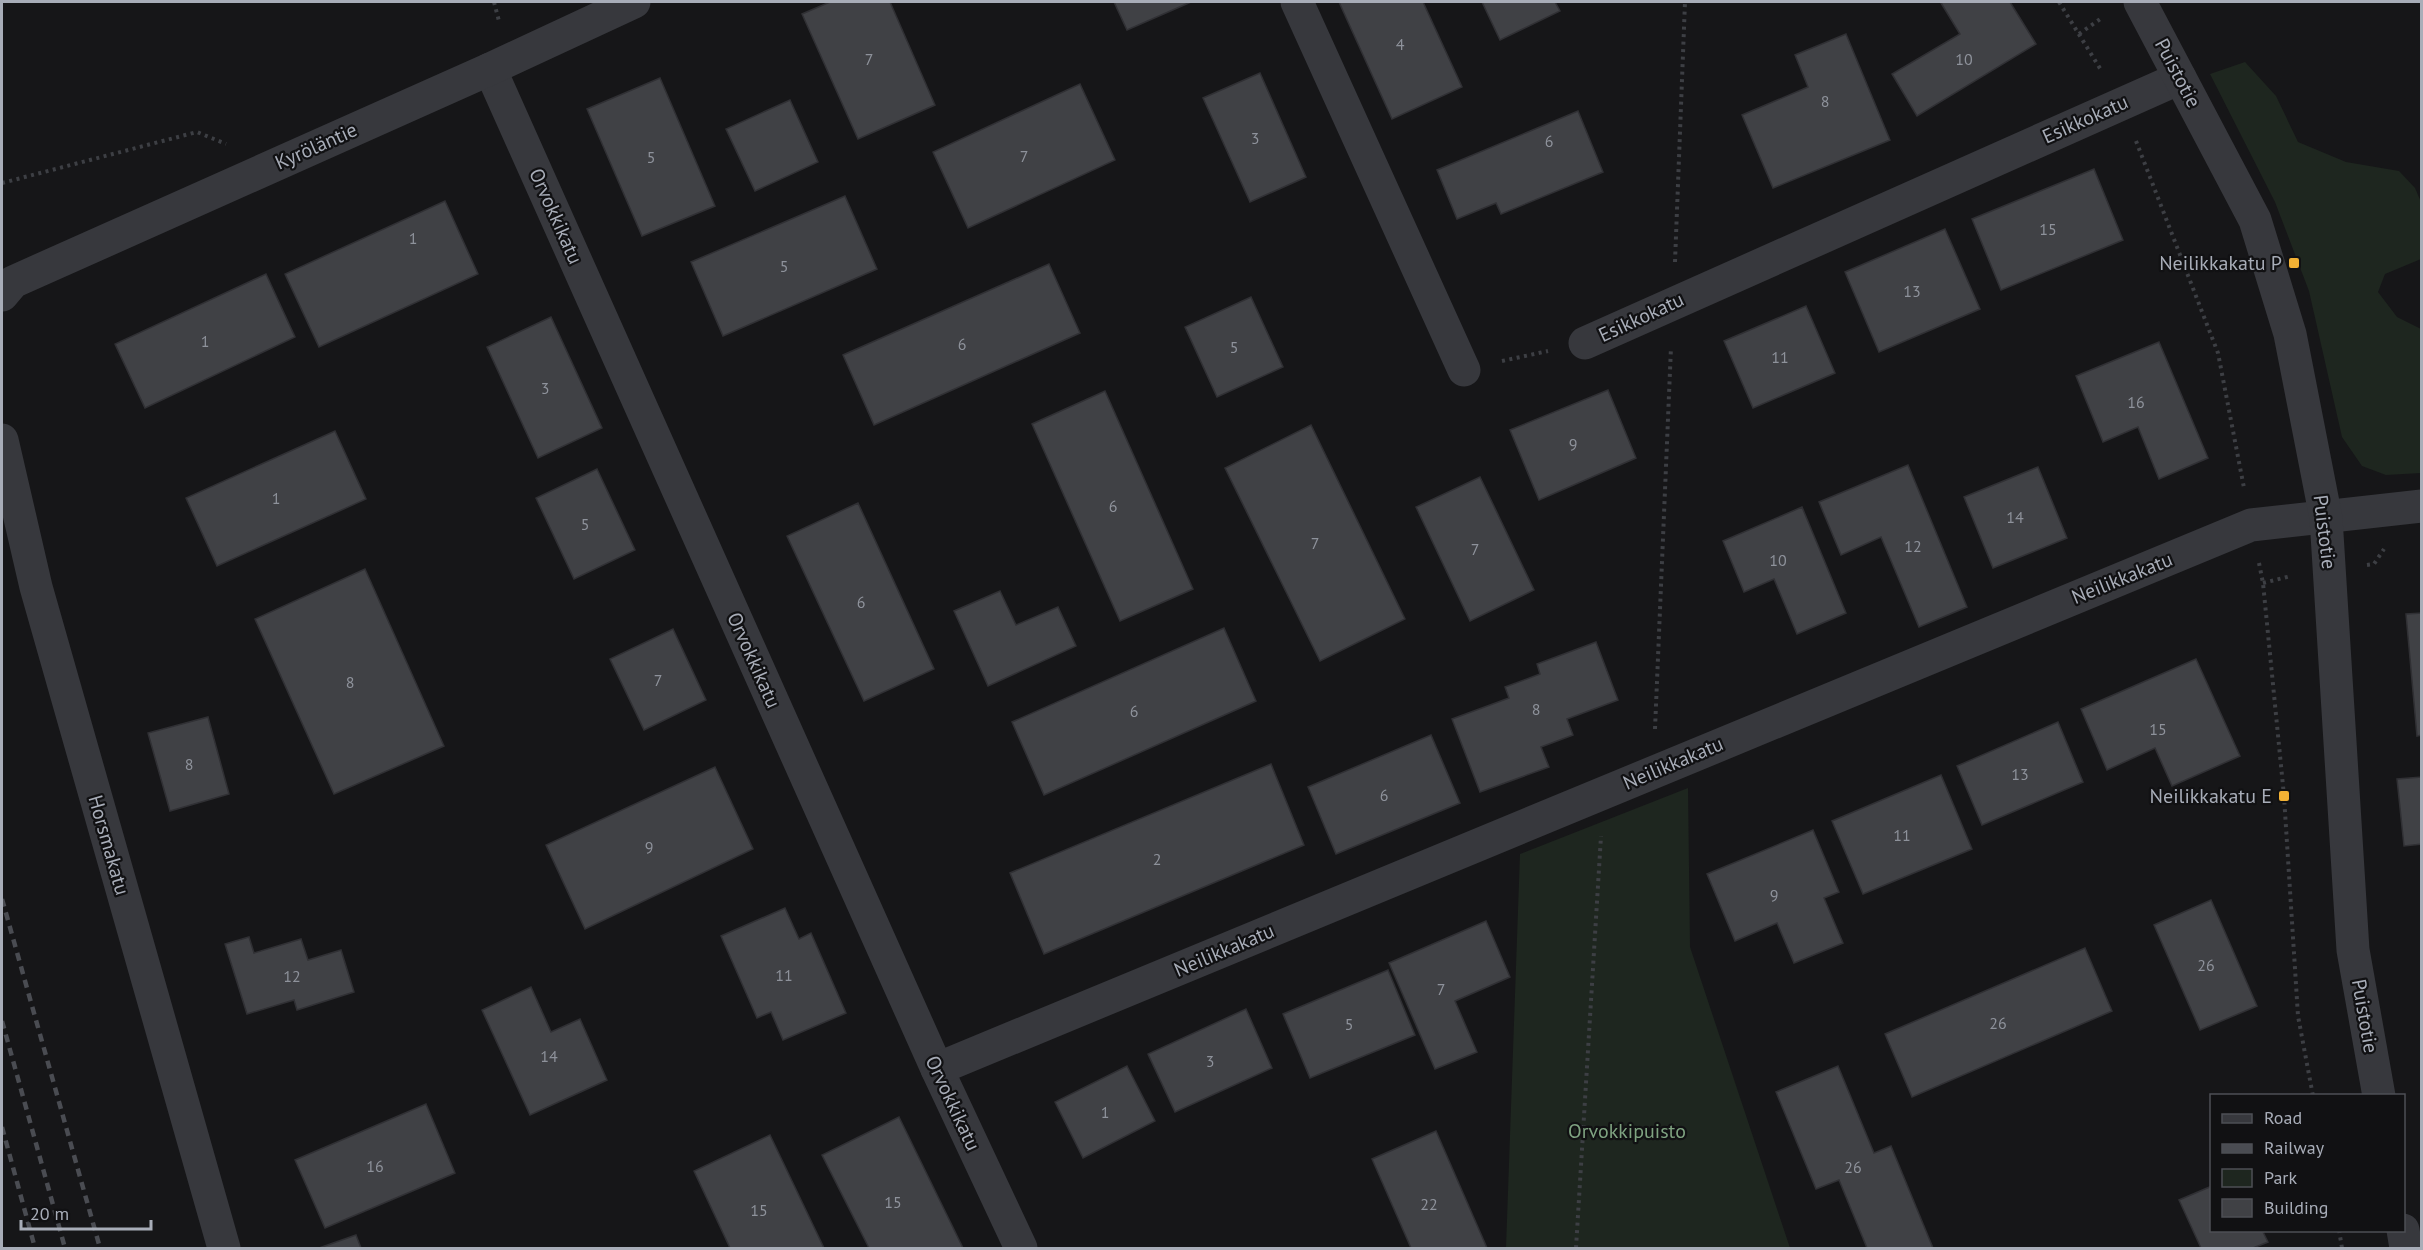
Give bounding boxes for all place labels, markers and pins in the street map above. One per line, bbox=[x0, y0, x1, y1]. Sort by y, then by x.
place label: Neilikkakatu P bbox=[2159, 250, 2282, 276]
marker: Neilikkakatu P bbox=[2287, 256, 2301, 270]
place label: Neilikkakatu E bbox=[2150, 783, 2272, 809]
marker: Neilikkakatu E bbox=[2277, 789, 2291, 803]

